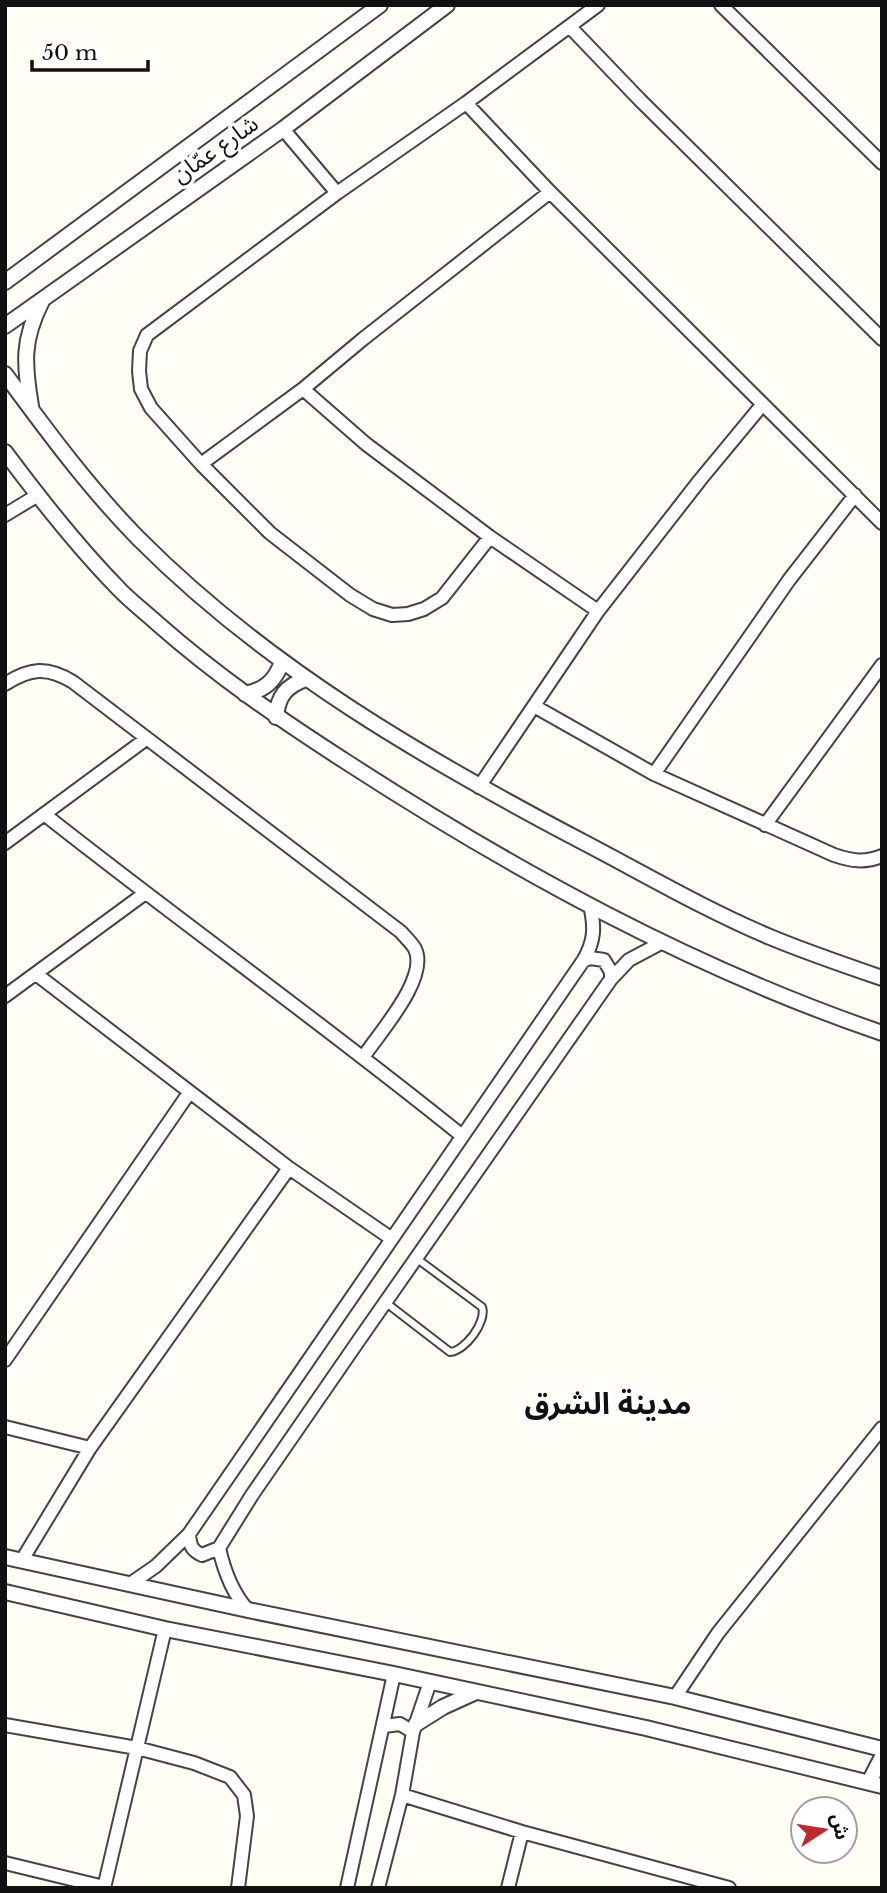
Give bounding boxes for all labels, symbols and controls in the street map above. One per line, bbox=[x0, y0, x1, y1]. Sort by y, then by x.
scale bar bbox=[32, 28, 147, 72]
text: 50 m bbox=[42, 40, 98, 66]
street label: شارع عمّان bbox=[167, 109, 265, 191]
district label: مدينة الشرق bbox=[525, 1385, 691, 1422]
north arrow bbox=[789, 1795, 859, 1865]
text: ش bbox=[826, 1811, 854, 1842]

